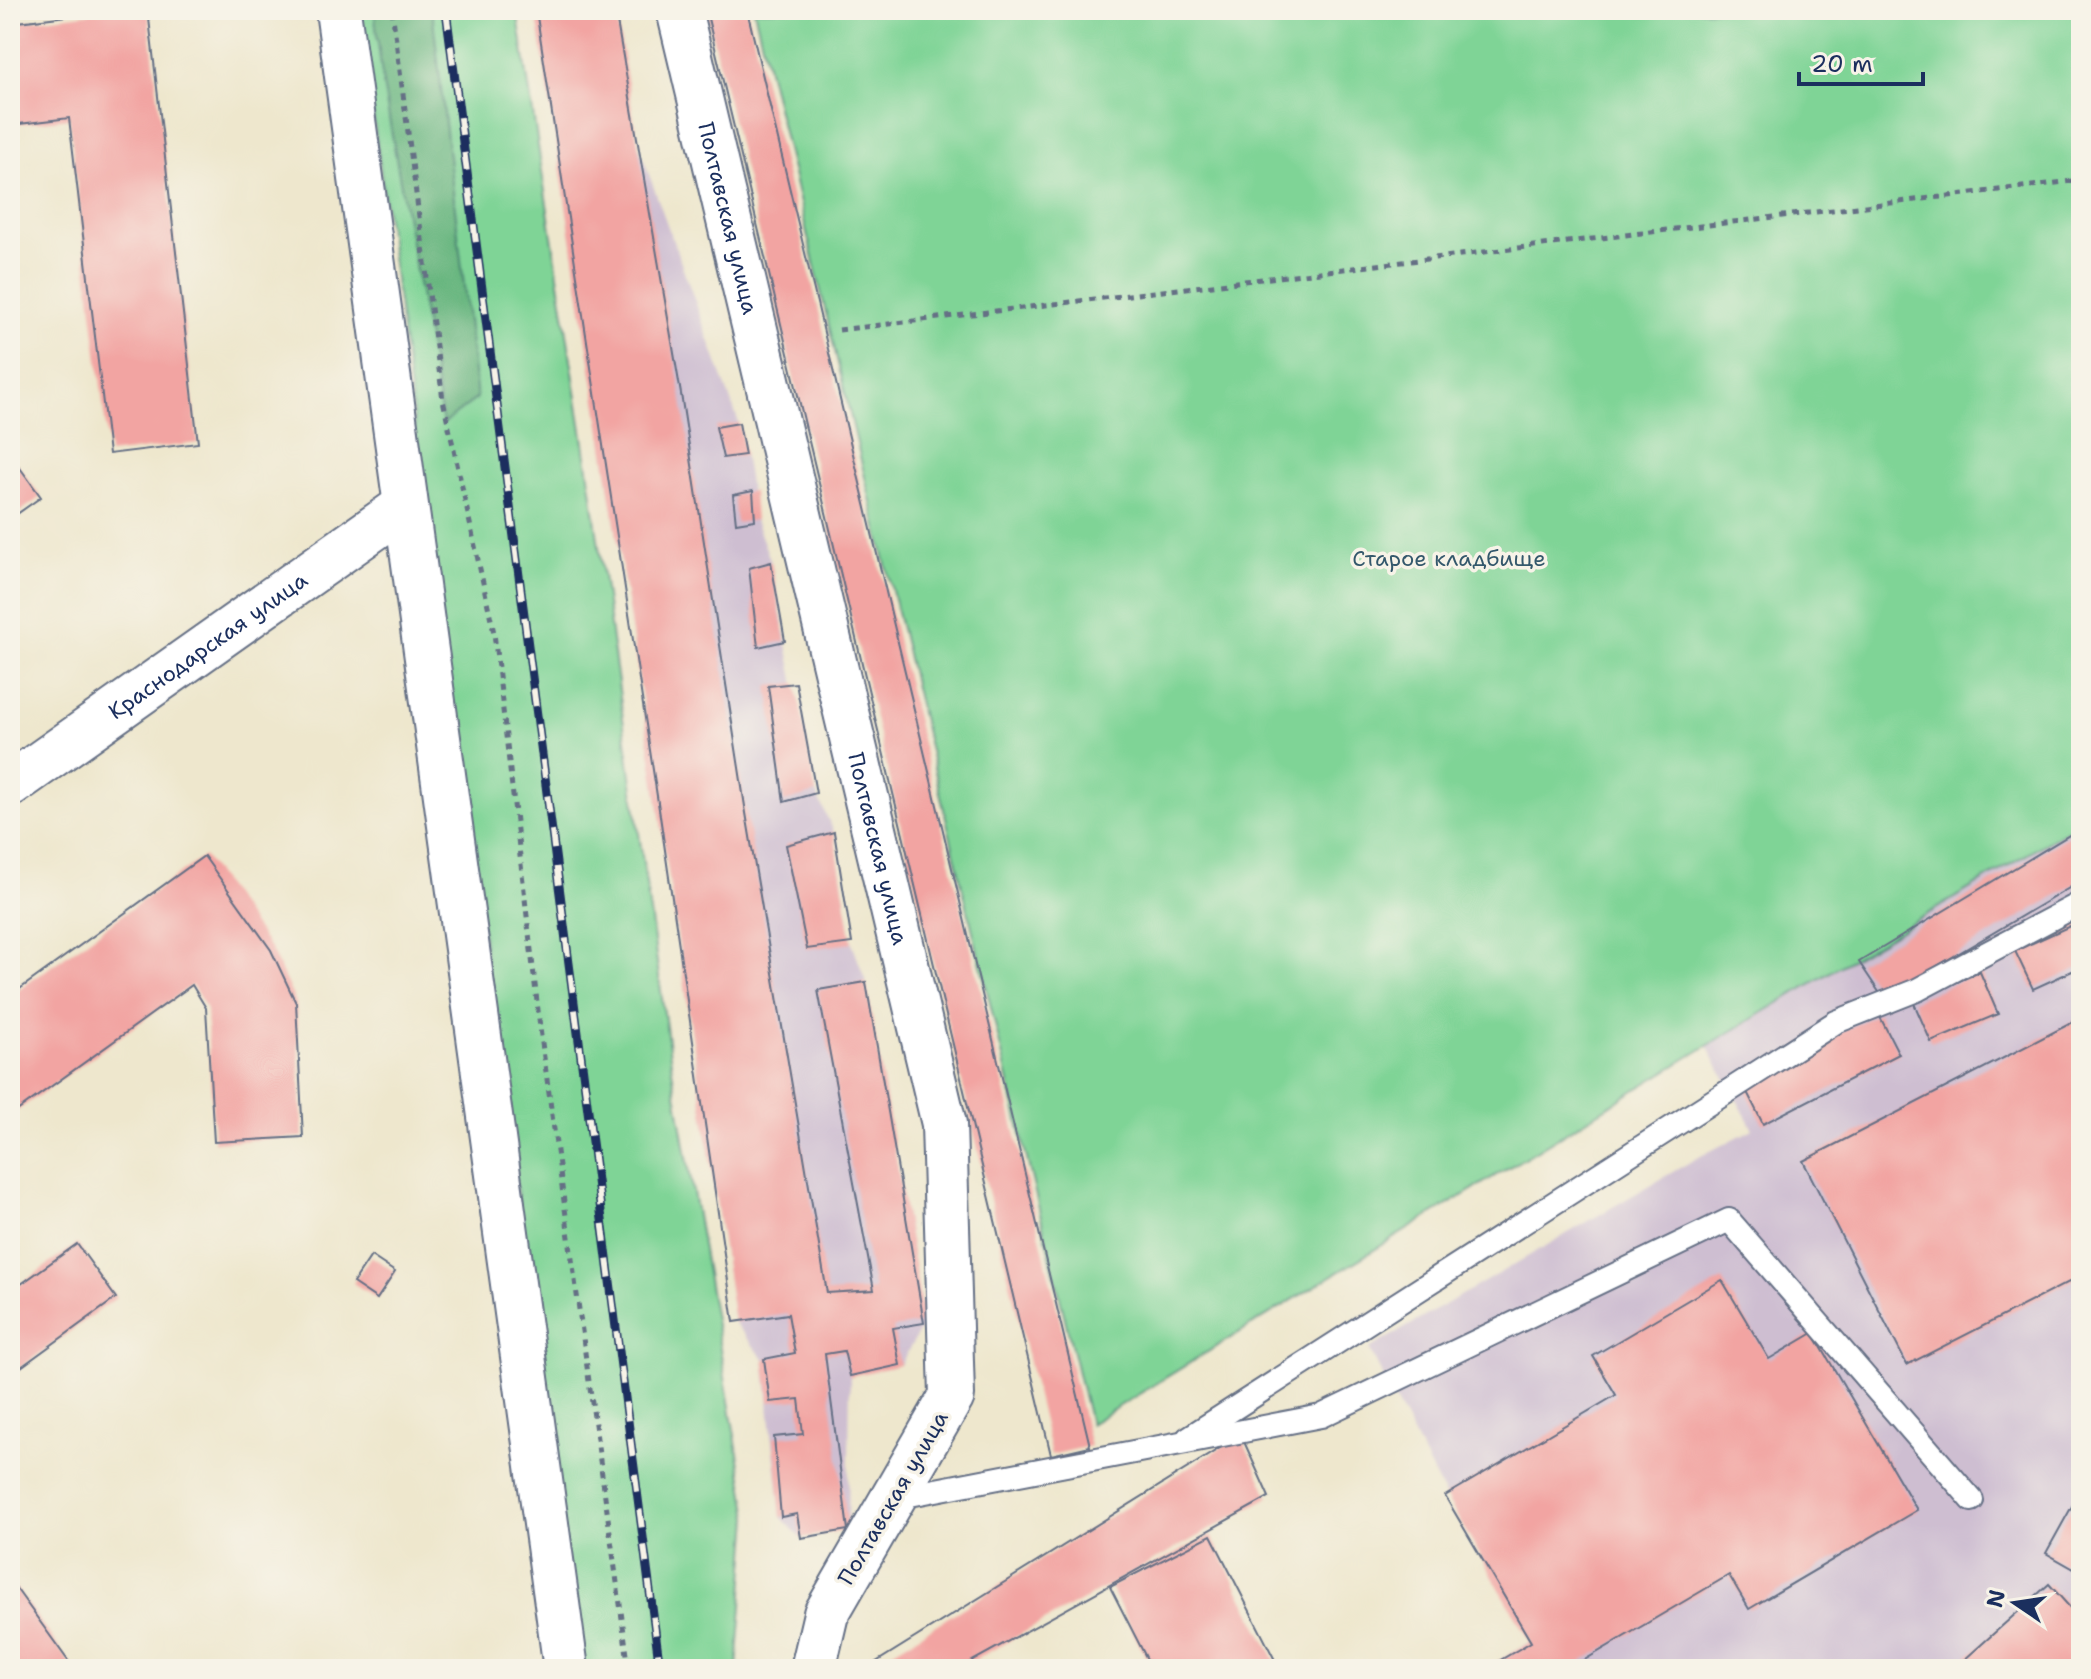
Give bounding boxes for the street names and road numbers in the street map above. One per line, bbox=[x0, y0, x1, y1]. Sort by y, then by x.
street label: Полтавская улица bbox=[692, 119, 765, 317]
street label: Краснодарская улица bbox=[102, 565, 313, 726]
street label: Полтавская улица bbox=[842, 750, 915, 948]
street label: Полтавская улица bbox=[831, 1405, 955, 1590]

